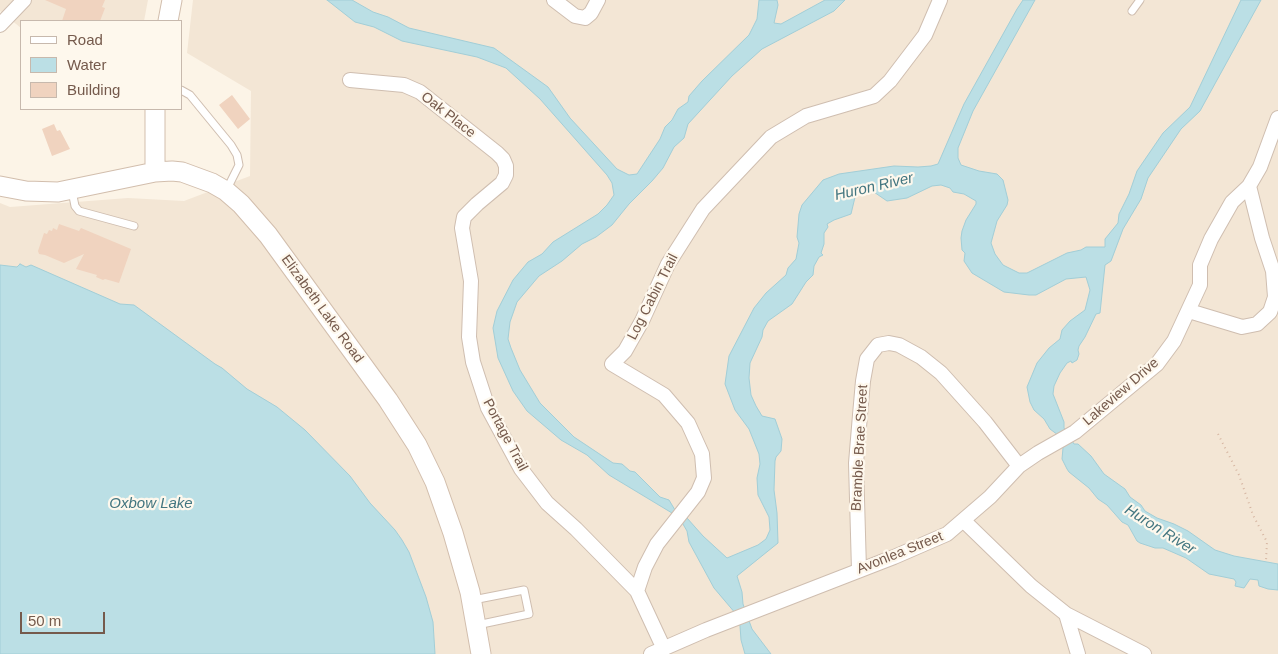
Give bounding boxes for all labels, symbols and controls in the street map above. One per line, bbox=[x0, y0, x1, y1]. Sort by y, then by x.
legend bbox=[20, 20, 182, 110]
text: Road bbox=[67, 31, 103, 48]
text: Water bbox=[67, 56, 106, 73]
text: Building bbox=[67, 81, 120, 98]
street label: Oak Place bbox=[417, 88, 479, 142]
water label: Huron River bbox=[833, 169, 915, 205]
street label: Log Cabin Trail bbox=[624, 251, 682, 343]
street label: Elizabeth Lake Road bbox=[277, 252, 367, 366]
street label: Lakeview Drive bbox=[1080, 355, 1162, 429]
street label: Bramble Brae Street bbox=[848, 384, 872, 512]
street label: Portage Trail bbox=[479, 396, 531, 474]
water label: Oxbow Lake bbox=[109, 495, 193, 513]
water label: Huron River bbox=[1121, 501, 1199, 559]
street label: Avonlea Street bbox=[854, 528, 946, 578]
scale bar bbox=[22, 602, 108, 634]
text: 50 m bbox=[28, 612, 61, 629]

